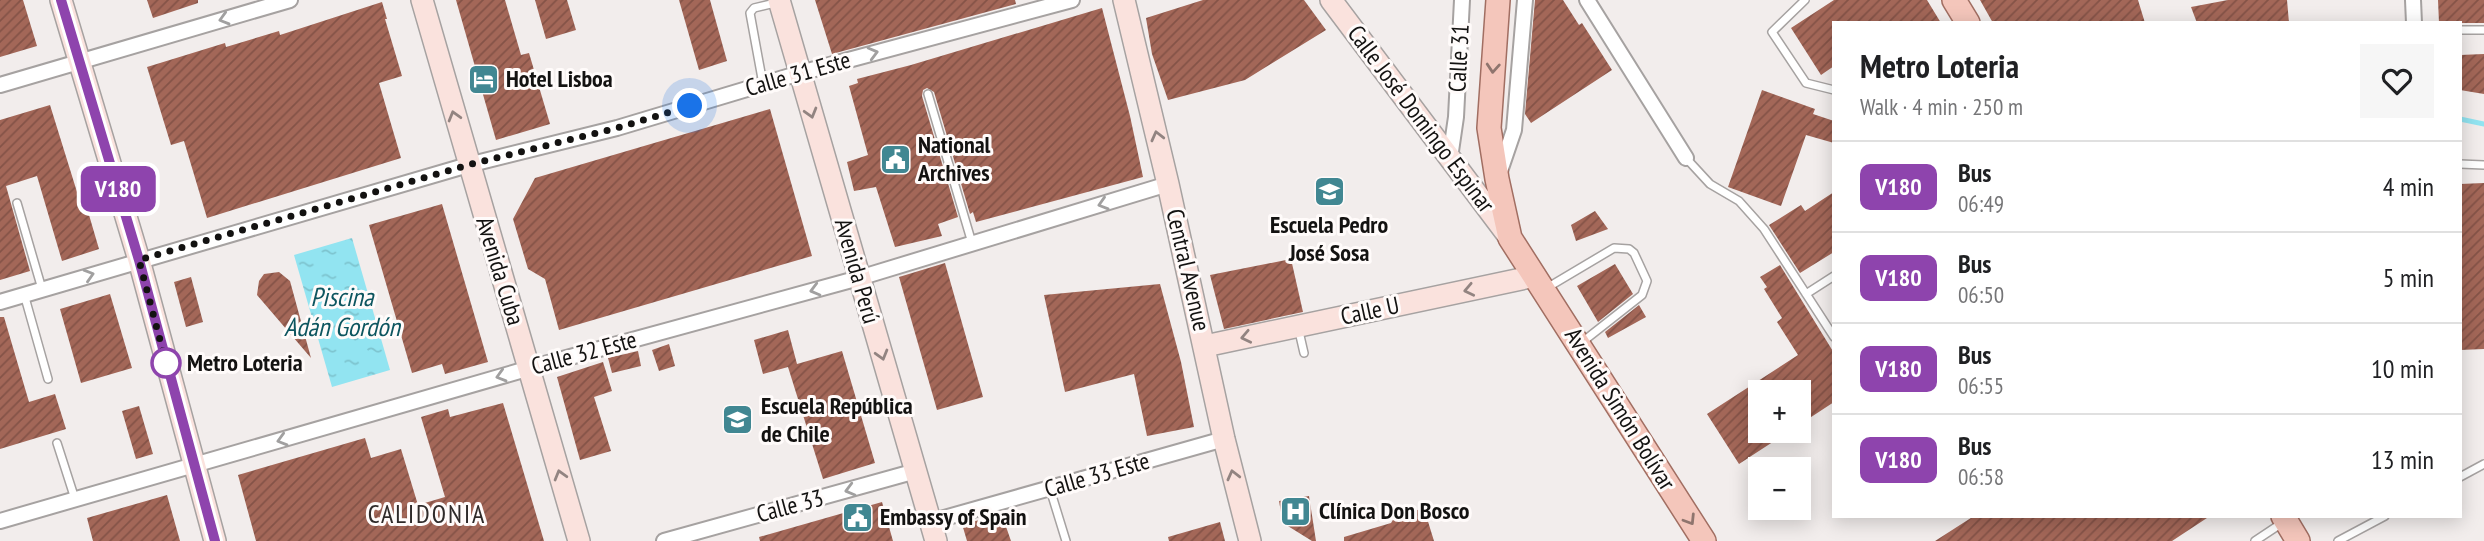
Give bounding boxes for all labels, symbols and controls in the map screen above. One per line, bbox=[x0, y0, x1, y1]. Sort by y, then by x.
one-way arrow bbox=[219, 11, 231, 26]
street label: Calle José Domingo Espinar bbox=[1341, 19, 1502, 219]
street label: Calle 31 bbox=[1441, 23, 1476, 93]
street label: Calle 31 Este bbox=[742, 44, 854, 103]
text: Metro Loteria bbox=[1860, 44, 2019, 87]
button: heart bbox=[2360, 44, 2434, 118]
one-way arrow bbox=[867, 47, 879, 61]
hotel icon: Hotel Lisboa bbox=[466, 62, 500, 96]
place label: Hotel Lisboa bbox=[506, 63, 613, 94]
one-way arrow bbox=[1486, 63, 1501, 74]
your location bbox=[672, 88, 707, 123]
text: Walk · 4 min · 250 m bbox=[1860, 92, 2023, 121]
one-way arrow bbox=[803, 106, 818, 118]
one-way arrow bbox=[448, 110, 463, 122]
place label: National Archives bbox=[917, 129, 991, 188]
one-way arrow bbox=[1151, 130, 1165, 142]
public building icon: National Archives bbox=[878, 142, 912, 176]
text: Bus bbox=[1958, 156, 1991, 189]
line badge: V180 bbox=[69, 166, 167, 212]
text: 4 min bbox=[2383, 170, 2434, 203]
text: V180 bbox=[1875, 171, 1922, 202]
text: V180 bbox=[95, 173, 141, 204]
school or university icon: Escuela Pedro José Sosa bbox=[1312, 174, 1346, 208]
text: 06:49 bbox=[1958, 189, 2004, 218]
one-way arrow bbox=[1097, 195, 1109, 210]
street label: Central Avenue bbox=[1159, 206, 1218, 334]
place label: Escuela Pedro José Sosa bbox=[1270, 209, 1388, 268]
street label: Avenida Cuba bbox=[469, 213, 532, 329]
street label: Avenida Perú bbox=[828, 215, 887, 327]
text: Bus bbox=[1958, 247, 1991, 280]
text: 5 min bbox=[2383, 261, 2434, 294]
text: V180 bbox=[1875, 262, 1922, 293]
one-way arrow bbox=[83, 268, 95, 283]
water label: Piscina Adán Gordón bbox=[284, 280, 402, 343]
text: 06:50 bbox=[1958, 280, 2004, 309]
one-way arrow bbox=[809, 282, 821, 296]
one-way arrow bbox=[1463, 282, 1475, 297]
street label: Calle U bbox=[1338, 289, 1402, 332]
street label: Avenida Simón Bolívar bbox=[1558, 322, 1683, 496]
street label: Calle 32 Este bbox=[528, 324, 640, 381]
one-way arrow bbox=[1240, 329, 1252, 344]
text: Bus bbox=[1958, 338, 1991, 371]
place label: Metro Loteria bbox=[187, 347, 303, 378]
marker: Metro Loteria bbox=[151, 348, 181, 378]
one-way arrow bbox=[873, 348, 888, 360]
text: 10 min bbox=[2371, 352, 2434, 385]
text: V180 bbox=[1875, 353, 1922, 384]
one-way arrow bbox=[495, 368, 507, 383]
text: 06:55 bbox=[1958, 371, 2004, 400]
map controls bbox=[1748, 380, 1811, 520]
button: + bbox=[1748, 380, 1811, 443]
place label: Escuela República de Chile bbox=[761, 390, 913, 449]
school or university icon: Escuela República de Chile bbox=[721, 403, 755, 437]
text: Bus bbox=[1958, 429, 1991, 462]
one-way arrow bbox=[277, 431, 289, 446]
text: 13 min bbox=[2371, 443, 2434, 476]
text: V180 bbox=[1875, 444, 1922, 475]
street label: Calle 33 Este bbox=[1041, 445, 1153, 504]
button: − bbox=[1748, 457, 1811, 520]
text: 06:58 bbox=[1958, 462, 2004, 491]
one-way arrow bbox=[1227, 469, 1241, 481]
one-way arrow bbox=[554, 470, 568, 482]
one-way arrow bbox=[844, 481, 856, 496]
street label: Calle 33 bbox=[753, 482, 827, 529]
hospital icon: Clínica Don Bosco bbox=[1279, 494, 1313, 528]
place label: Clínica Don Bosco bbox=[1319, 495, 1470, 526]
district label: CALIDONIA bbox=[368, 497, 486, 530]
public building icon: Embassy of Spain bbox=[840, 500, 874, 534]
place label: Embassy of Spain bbox=[880, 501, 1027, 532]
one-way arrow bbox=[1682, 512, 1695, 525]

